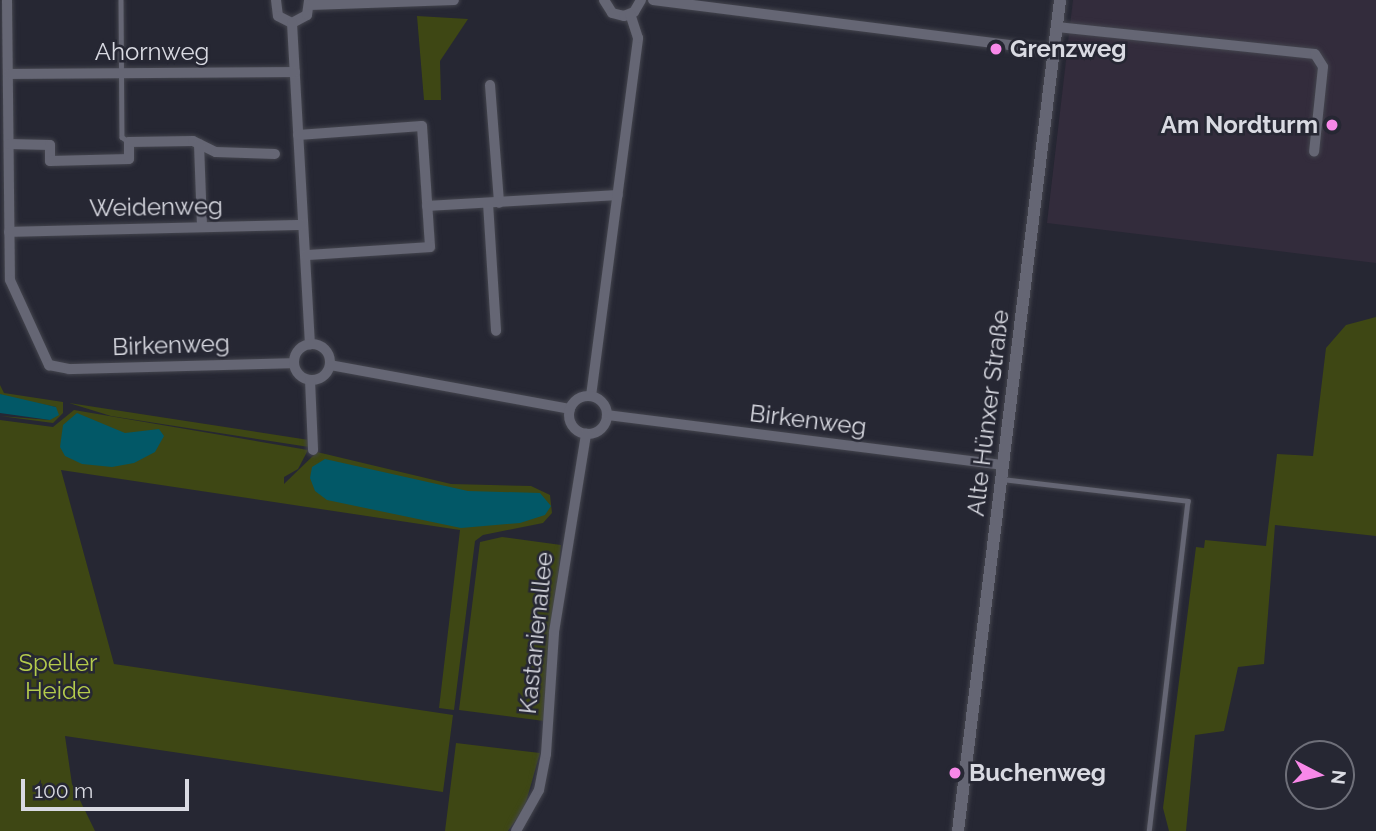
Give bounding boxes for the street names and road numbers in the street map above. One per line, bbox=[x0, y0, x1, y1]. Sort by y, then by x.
street label: Ahornweg bbox=[95, 38, 209, 66]
street label: Weidenweg bbox=[89, 191, 223, 223]
street label: Alte Hünxer Straße bbox=[961, 308, 1015, 518]
street label: Birkenweg bbox=[112, 329, 230, 361]
street label: Birkenweg bbox=[748, 399, 868, 441]
street label: Kastanienallee bbox=[513, 551, 559, 715]

